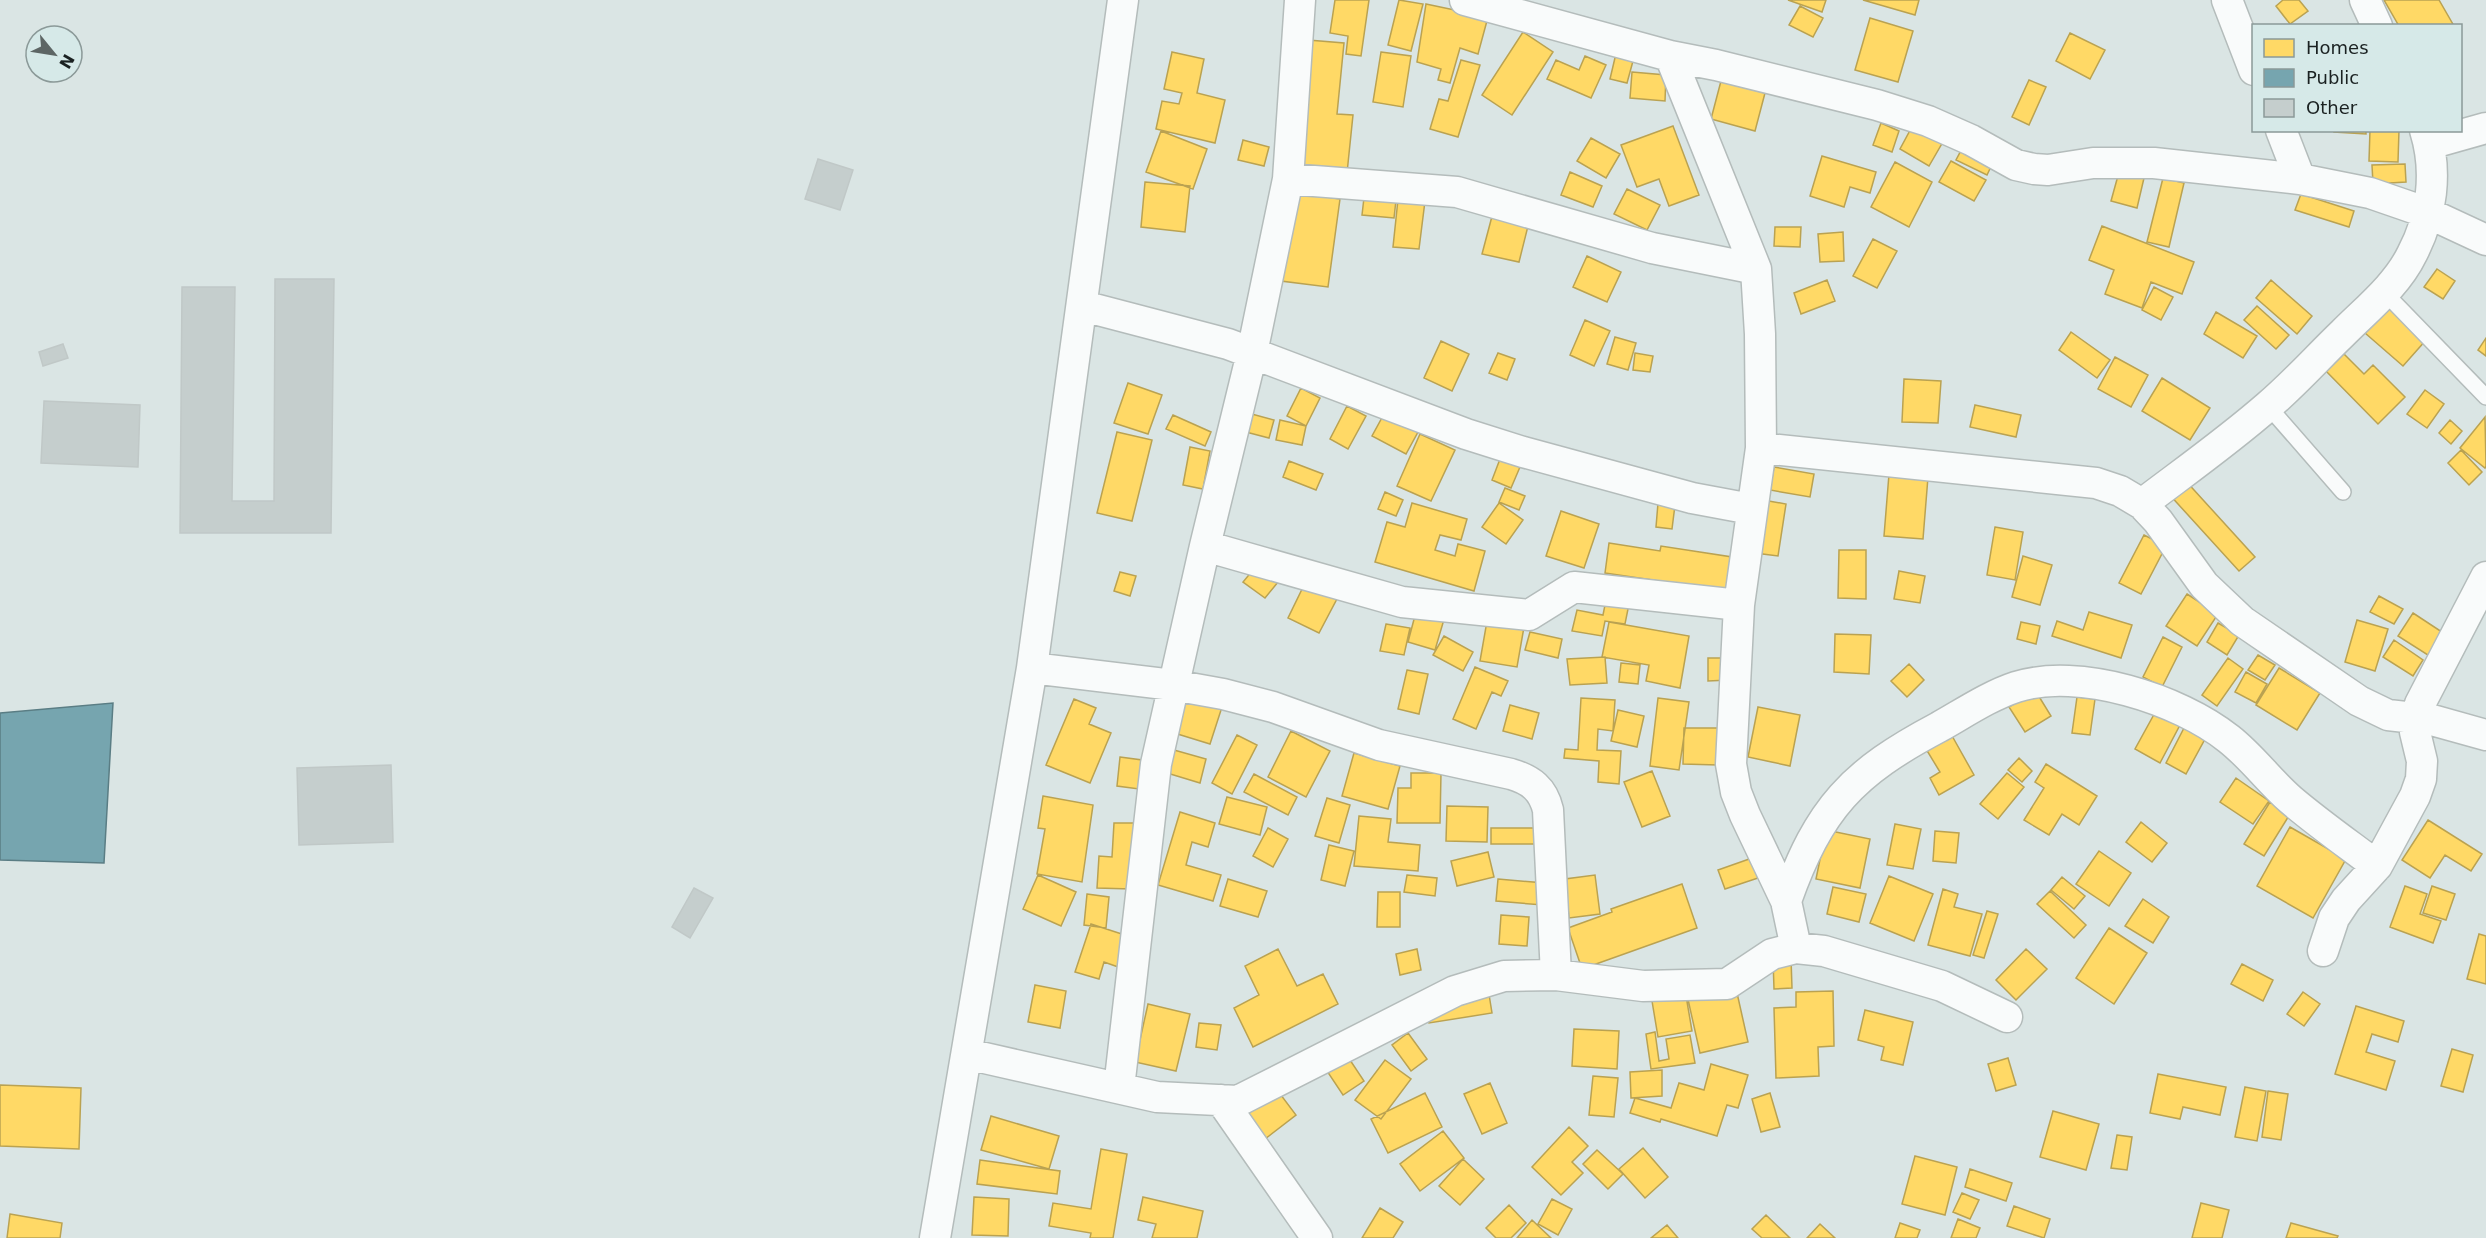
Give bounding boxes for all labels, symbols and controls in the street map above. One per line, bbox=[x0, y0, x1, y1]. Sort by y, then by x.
north arrow bbox=[24, 24, 84, 84]
legend bbox=[2252, 24, 2462, 132]
text: Homes bbox=[2306, 37, 2369, 58]
text: N bbox=[55, 51, 78, 72]
text: Public bbox=[2306, 67, 2359, 88]
text: Other bbox=[2306, 97, 2358, 118]

